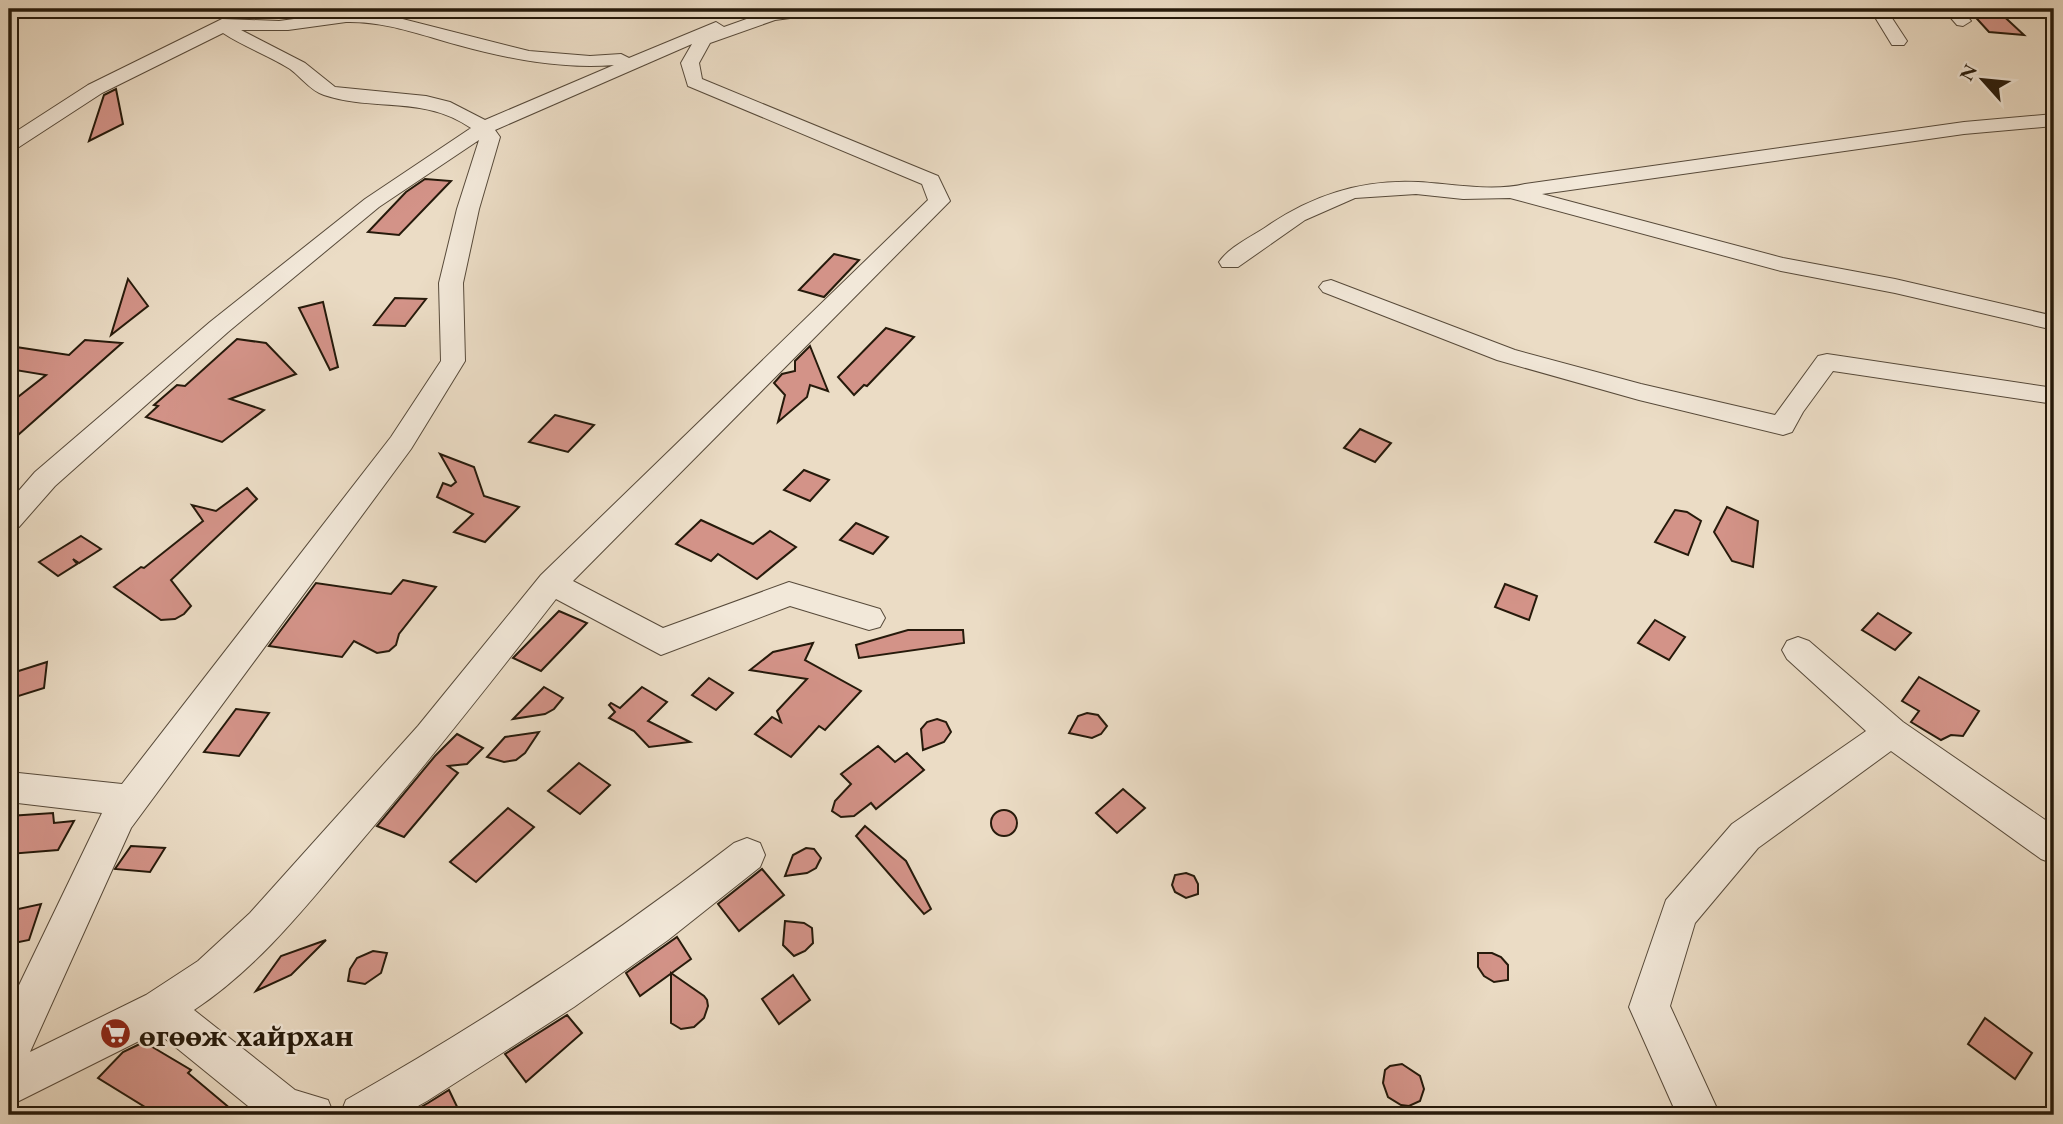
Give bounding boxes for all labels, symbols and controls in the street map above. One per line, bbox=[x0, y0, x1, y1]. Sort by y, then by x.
north arrow bbox=[1948, 46, 2018, 116]
text: N bbox=[1954, 59, 1983, 85]
place label: өгөөж хайрхан bbox=[139, 1013, 353, 1056]
supermarket icon: өгөөж хайрхан bbox=[99, 1017, 133, 1051]

